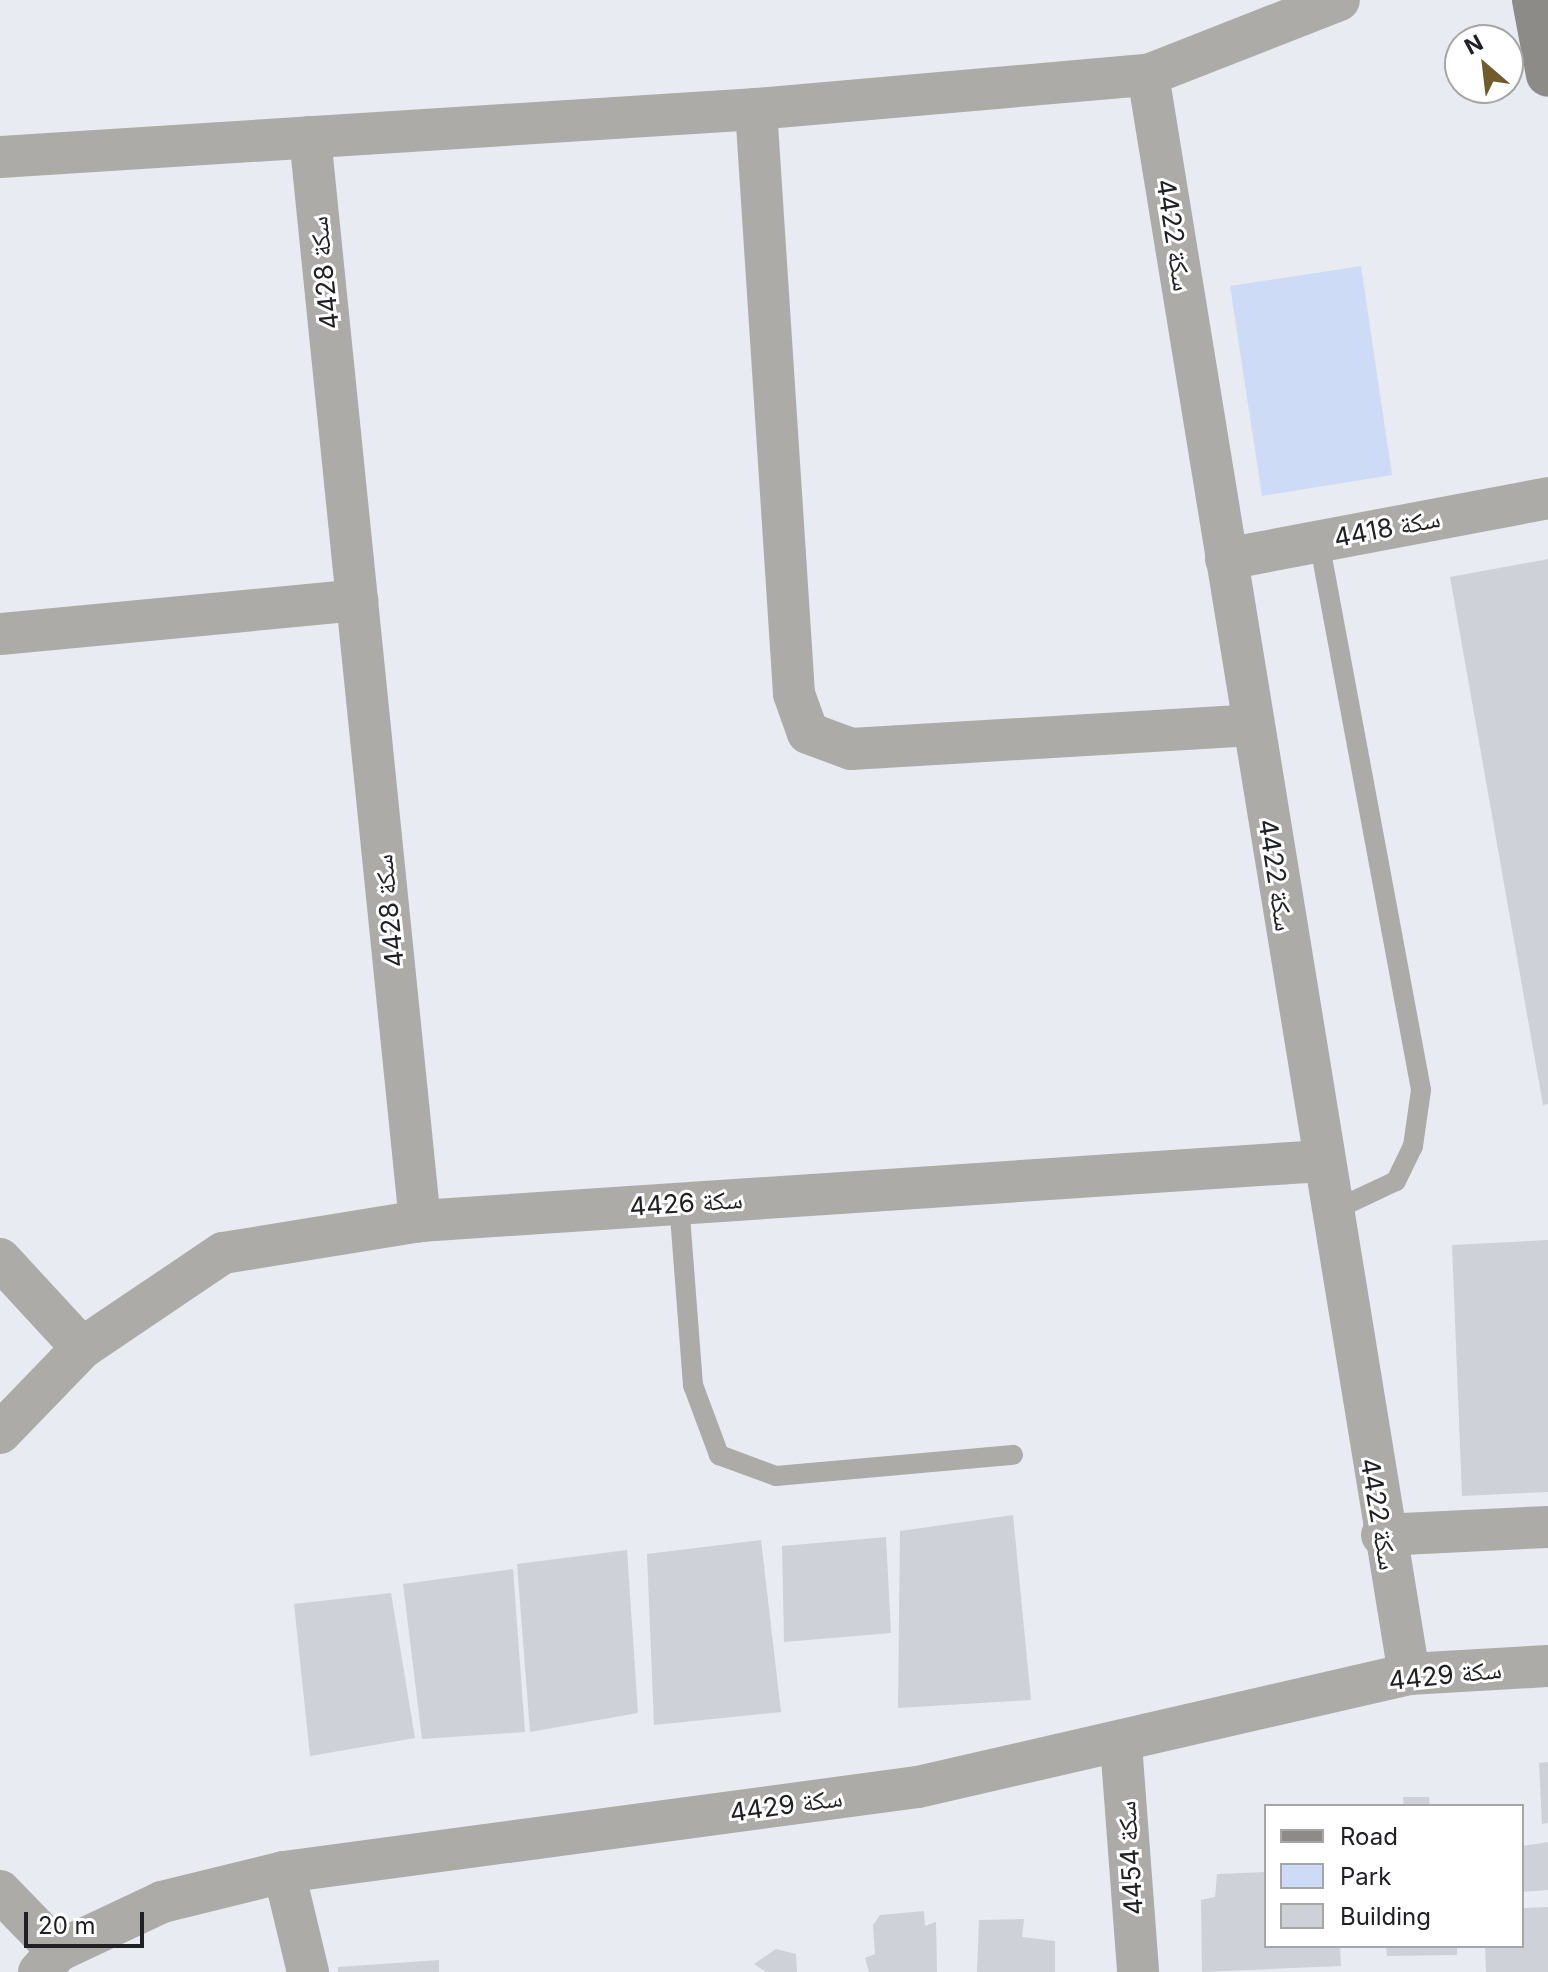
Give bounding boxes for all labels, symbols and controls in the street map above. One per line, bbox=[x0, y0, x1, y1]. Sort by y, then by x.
north arrow bbox=[1444, 24, 1524, 104]
text: N bbox=[1460, 29, 1487, 60]
street label: سكة 4422 bbox=[1150, 177, 1198, 293]
street label: سكة 4428 bbox=[303, 215, 345, 331]
street label: سكة 4418 bbox=[1331, 502, 1443, 554]
street label: سكة 4422 bbox=[1252, 817, 1300, 933]
street label: سكة 4428 bbox=[368, 853, 410, 969]
street label: سكة 4426 bbox=[628, 1183, 744, 1223]
street label: سكة 4422 bbox=[1354, 1455, 1404, 1573]
street label: سكة 4429 bbox=[1387, 1654, 1503, 1696]
street label: سكة 4429 bbox=[728, 1782, 844, 1828]
street label: سكة 4454 bbox=[1110, 1800, 1150, 1916]
legend bbox=[1264, 1804, 1524, 1948]
text: Road bbox=[1340, 1822, 1398, 1851]
text: Park bbox=[1340, 1862, 1391, 1891]
scale bar bbox=[28, 1896, 148, 1946]
text: Building bbox=[1340, 1902, 1431, 1931]
text: 20 m bbox=[38, 1911, 96, 1940]

